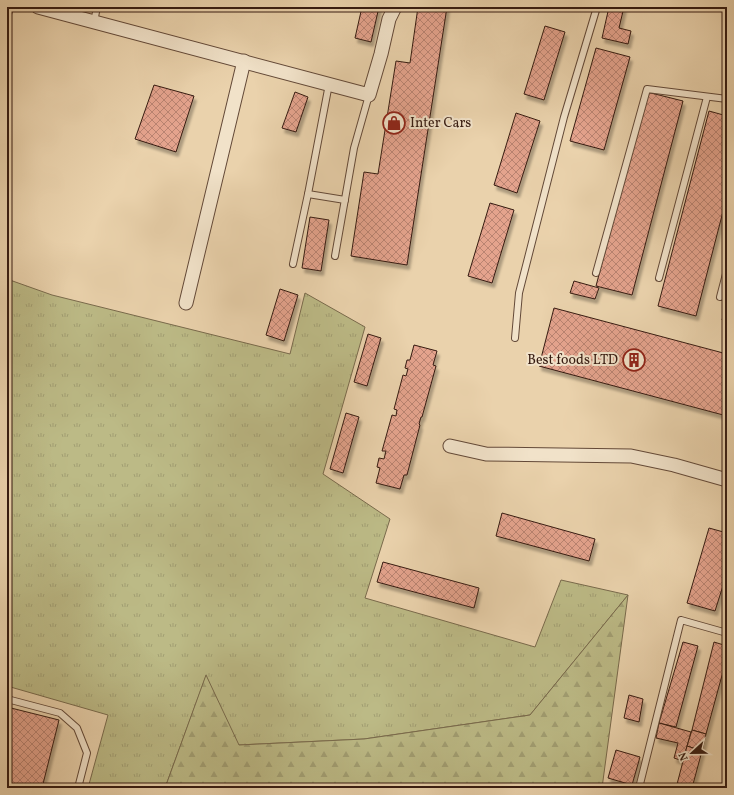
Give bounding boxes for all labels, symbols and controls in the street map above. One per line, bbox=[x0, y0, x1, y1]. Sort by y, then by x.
shop icon: Inter Cars bbox=[381, 110, 407, 136]
place label: Inter Cars bbox=[410, 114, 471, 133]
building icon: Best foods LTD bbox=[621, 347, 647, 373]
place label: Best foods LTD bbox=[527, 351, 618, 370]
north arrow bbox=[672, 733, 712, 773]
text: N bbox=[676, 750, 693, 763]

